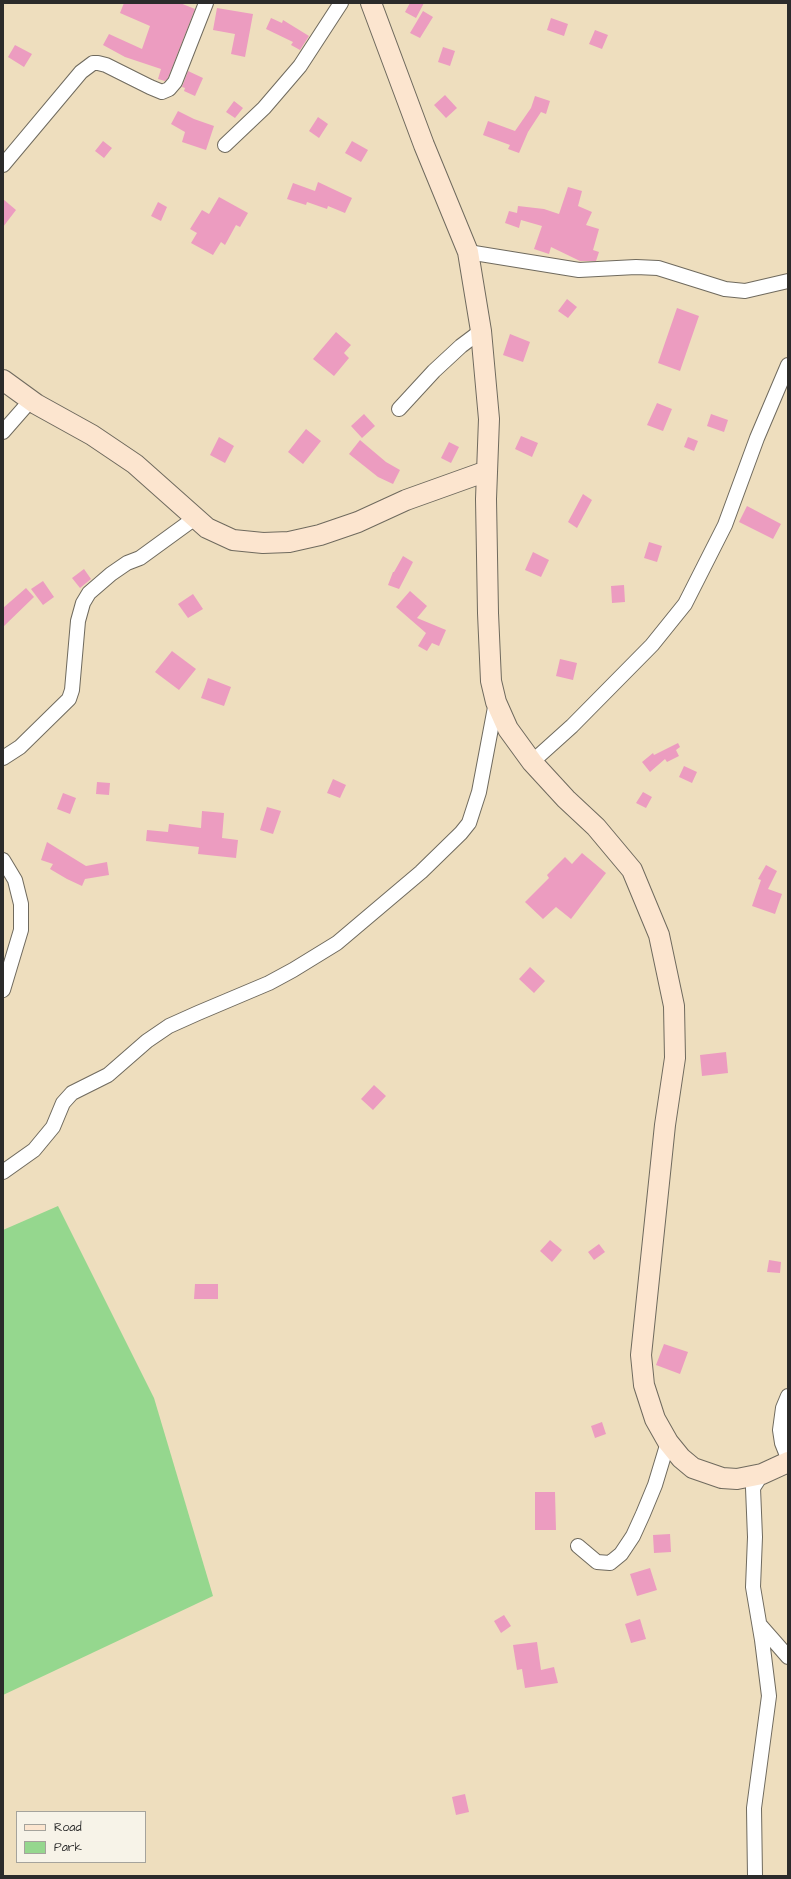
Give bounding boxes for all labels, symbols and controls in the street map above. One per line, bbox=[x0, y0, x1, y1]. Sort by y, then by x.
legend bbox=[16, 1811, 146, 1863]
text: Road bbox=[54, 1819, 82, 1836]
text: Park bbox=[54, 1839, 82, 1856]

